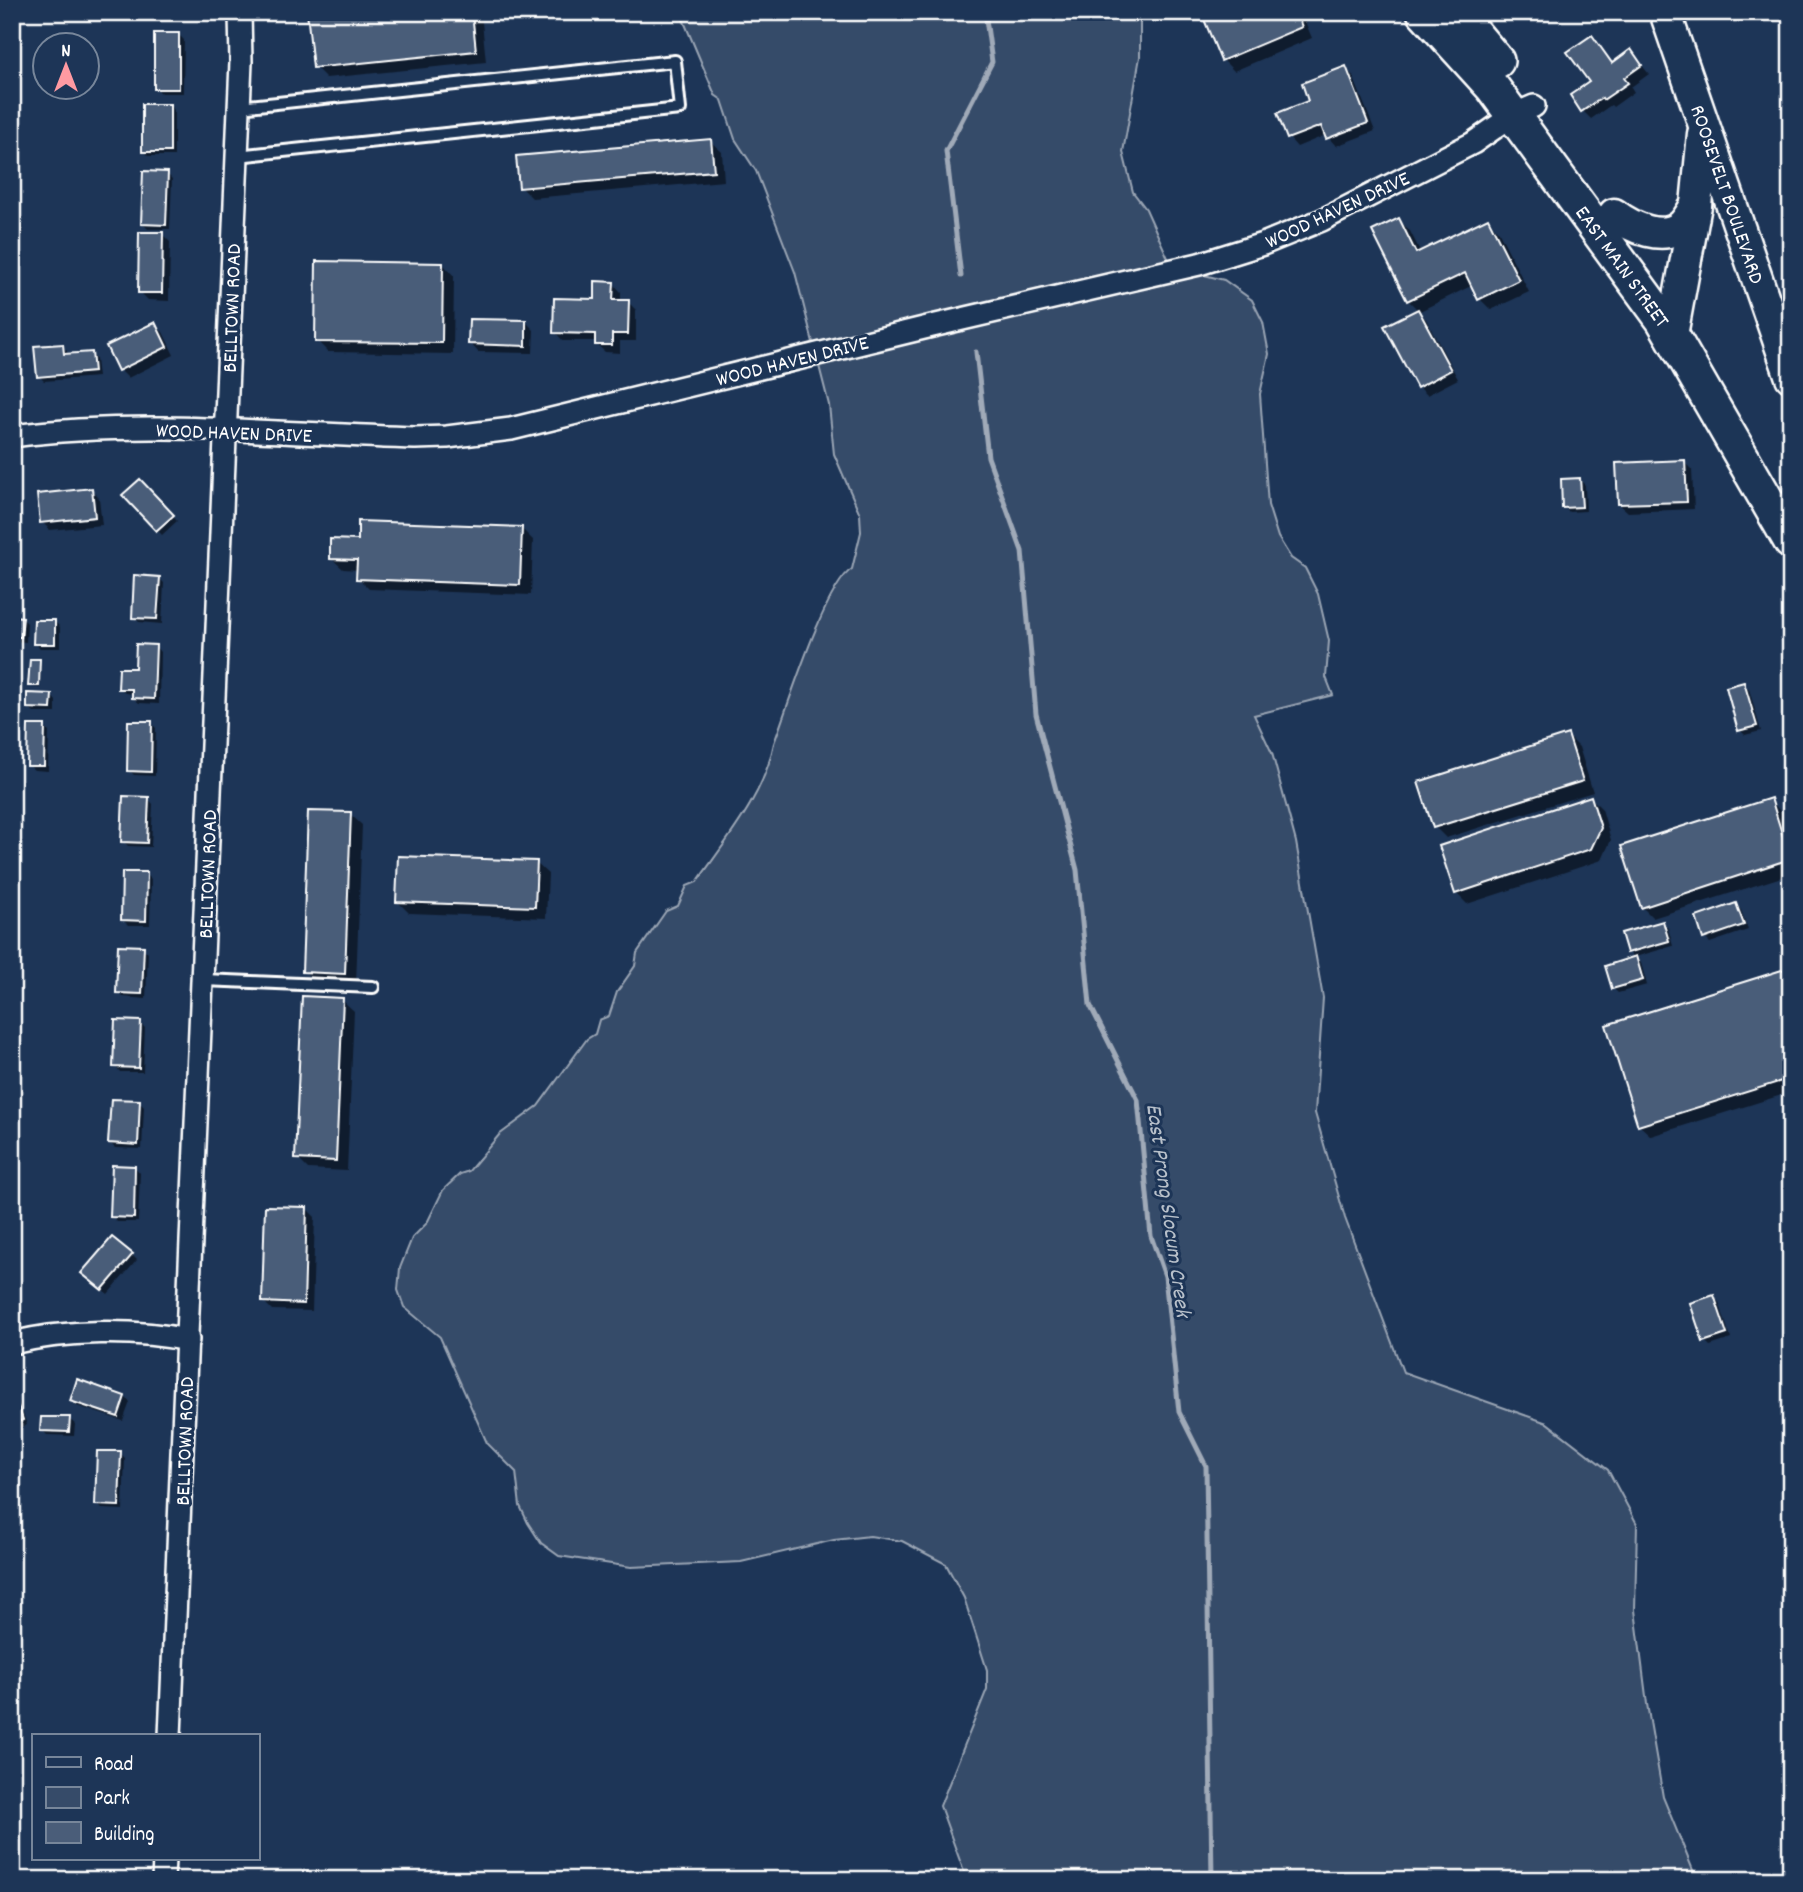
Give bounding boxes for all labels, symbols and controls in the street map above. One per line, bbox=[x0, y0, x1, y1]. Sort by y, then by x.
north arrow bbox=[32, 32, 102, 102]
text: N bbox=[61, 39, 71, 66]
street label: ROOSEVELT BOULEVARD bbox=[1680, 101, 1770, 289]
street label: WOOD HAVEN DRIVE bbox=[1261, 165, 1416, 258]
street label: EAST MAIN STREET bbox=[1566, 201, 1675, 335]
street label: BELLTOWN ROAD bbox=[217, 243, 251, 373]
street label: WOOD HAVEN DRIVE bbox=[713, 329, 873, 396]
street label: WOOD HAVEN DRIVE bbox=[155, 417, 313, 453]
street label: BELLTOWN ROAD bbox=[193, 809, 227, 939]
water label: East Prong Slocum Creek bbox=[1135, 1101, 1198, 1322]
street label: BELLTOWN ROAD bbox=[170, 1376, 204, 1506]
legend bbox=[32, 1734, 259, 1860]
text: Road bbox=[94, 1751, 133, 1781]
text: Park bbox=[94, 1785, 130, 1815]
text: Building bbox=[94, 1821, 154, 1851]

